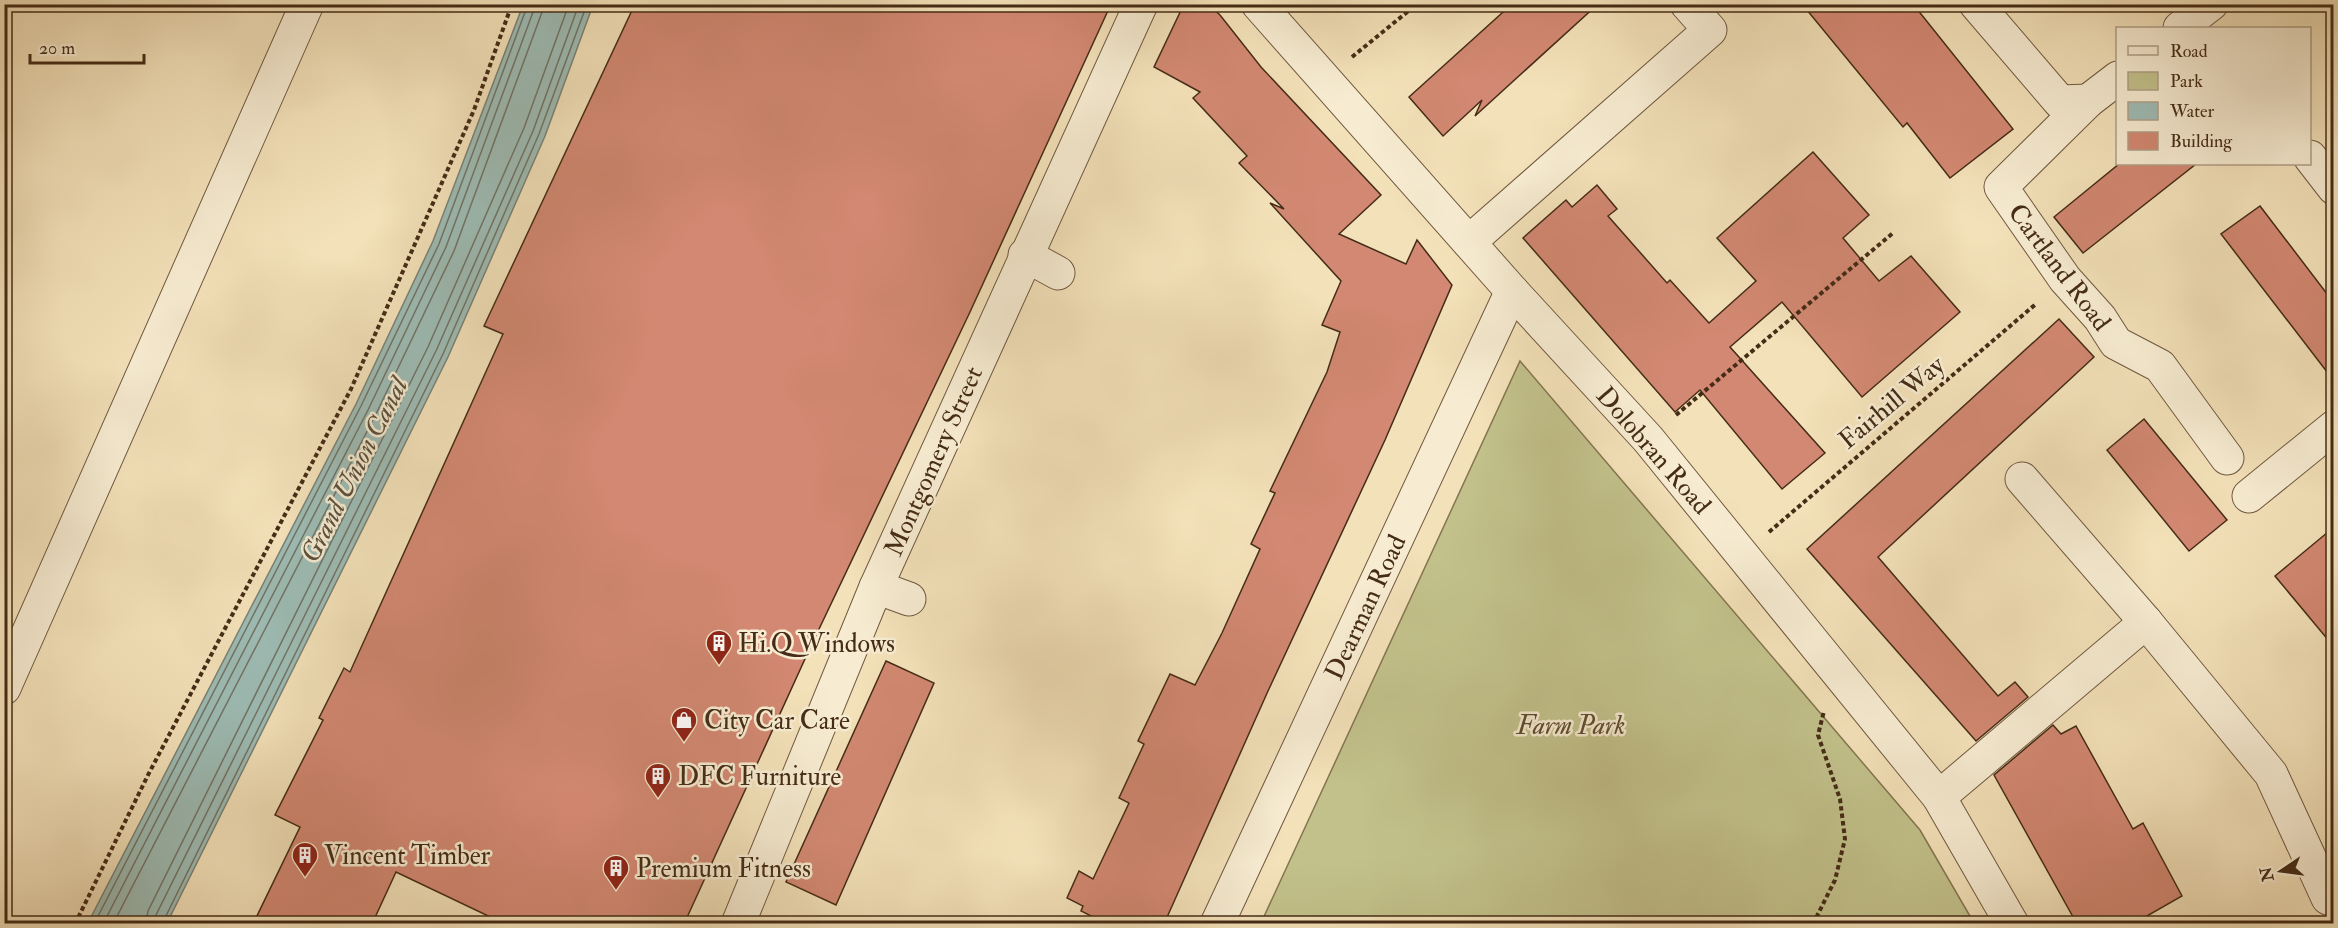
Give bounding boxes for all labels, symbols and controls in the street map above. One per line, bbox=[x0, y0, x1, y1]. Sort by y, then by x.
scale bar bbox=[30, 27, 144, 65]
legend bbox=[2116, 27, 2311, 165]
text: 20 m bbox=[39, 37, 75, 60]
text: Road bbox=[2170, 40, 2208, 63]
text: Park bbox=[2170, 70, 2203, 93]
text: Water bbox=[2169, 100, 2214, 123]
text: Building bbox=[2170, 130, 2233, 153]
street label: Cartland Road bbox=[2001, 198, 2118, 338]
street label: Fairhill Way bbox=[1832, 349, 1951, 456]
street label: Montgomery Street bbox=[878, 362, 990, 561]
water label: Grand Union Canal bbox=[294, 370, 416, 568]
street label: Dolobran Road bbox=[1589, 380, 1718, 521]
street label: Dearman Road bbox=[1318, 530, 1414, 685]
building icon: Hi.Q Windows bbox=[704, 628, 734, 666]
place label: Hi.Q Windows bbox=[738, 628, 895, 660]
shop icon: City Car Care bbox=[669, 705, 699, 743]
place label: City Car Care bbox=[704, 705, 850, 737]
park label: Farm Park bbox=[1515, 710, 1625, 742]
building icon: DFC Furniture bbox=[643, 761, 673, 799]
place label: DFC Furniture bbox=[678, 761, 841, 793]
building icon: Vincent Timber bbox=[290, 840, 320, 878]
place label: Vincent Timber bbox=[324, 840, 491, 872]
north arrow bbox=[2251, 841, 2311, 901]
building icon: Premium Fitness bbox=[601, 853, 631, 891]
place label: Premium Fitness bbox=[636, 853, 811, 885]
text: N bbox=[2256, 864, 2279, 884]

